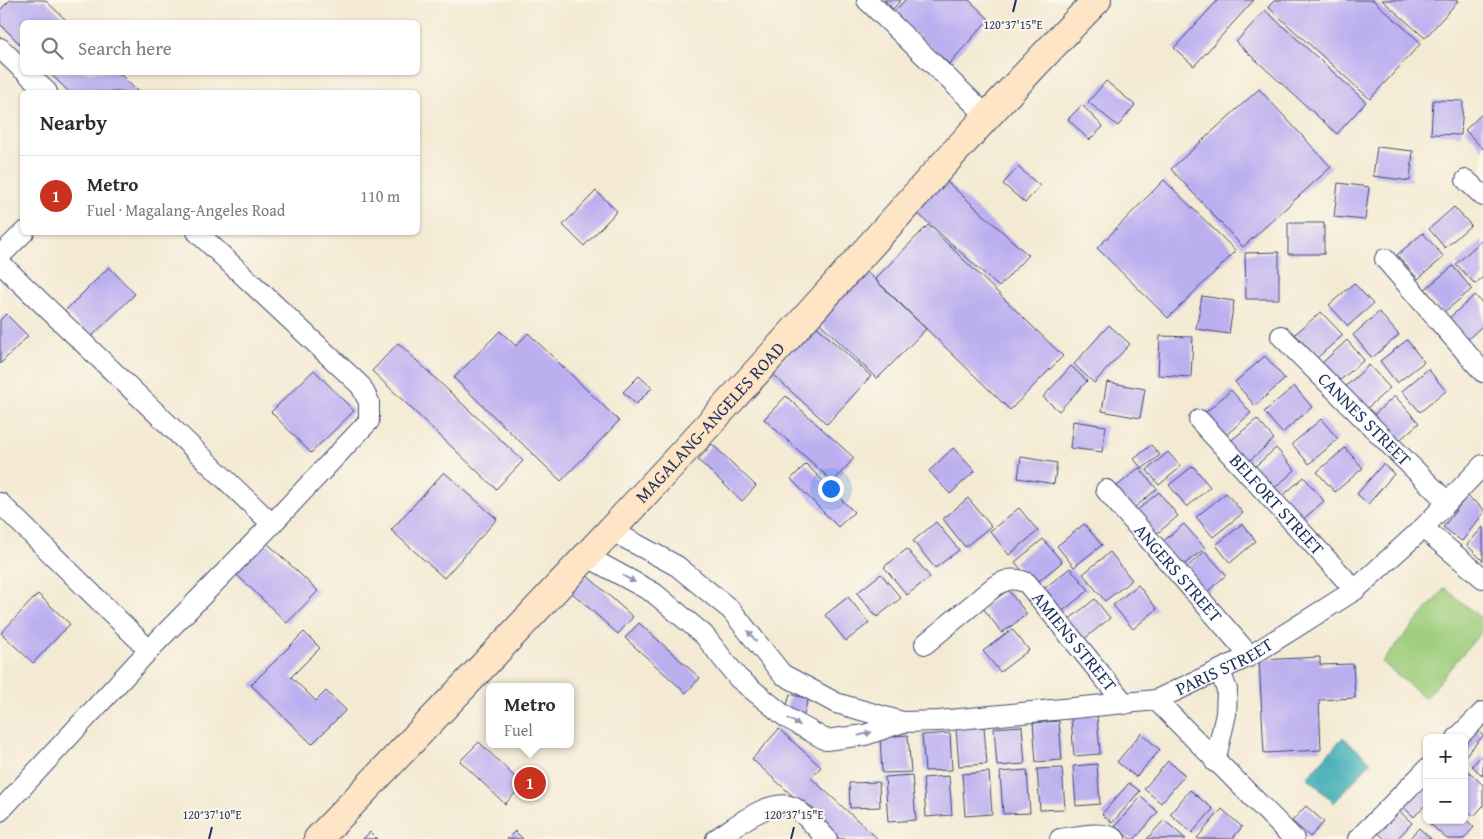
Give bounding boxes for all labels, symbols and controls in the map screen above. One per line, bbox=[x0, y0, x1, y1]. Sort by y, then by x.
text: 120°37'15"E bbox=[983, 16, 1043, 33]
search box bbox=[20, 20, 420, 75]
icon: search bbox=[38, 34, 66, 62]
text: Search here bbox=[78, 34, 172, 62]
text: Nearby bbox=[40, 107, 107, 138]
text: Metro bbox=[87, 170, 138, 198]
text: 1 bbox=[52, 184, 60, 208]
text: 110 m bbox=[360, 184, 400, 208]
text: Fuel · Magalang-Angeles Road bbox=[87, 198, 285, 222]
street label: MAGALANG-ANGELES ROAD bbox=[628, 335, 791, 509]
street label: CANNES STREET bbox=[1312, 366, 1418, 472]
street label: BELFORT STREET bbox=[1223, 448, 1331, 561]
your location bbox=[818, 476, 844, 502]
street label: ANGERS STREET bbox=[1128, 517, 1229, 628]
one-way arrow bbox=[622, 575, 636, 584]
street label: AMIENS STREET bbox=[1026, 585, 1124, 697]
one-way arrow bbox=[746, 630, 757, 643]
street label: PARIS STREET bbox=[1171, 631, 1278, 702]
popup bbox=[486, 683, 574, 748]
text: Metro bbox=[504, 690, 556, 718]
text: Fuel bbox=[504, 718, 533, 742]
one-way arrow bbox=[787, 718, 802, 726]
one-way arrow bbox=[858, 730, 873, 738]
map controls bbox=[1423, 734, 1468, 824]
button: + bbox=[1423, 734, 1468, 779]
pin: 1 bbox=[514, 764, 546, 802]
button: − bbox=[1423, 779, 1468, 824]
text: 120°37'10"E bbox=[182, 806, 242, 823]
text: 120°37'15"E bbox=[764, 806, 824, 823]

